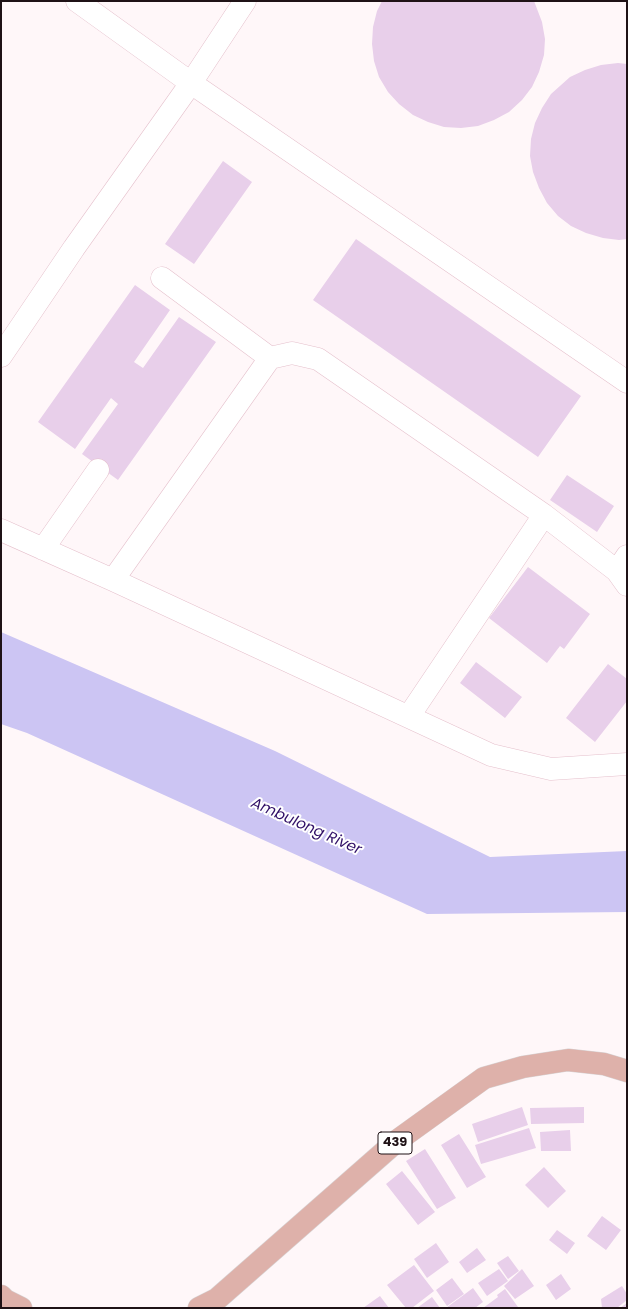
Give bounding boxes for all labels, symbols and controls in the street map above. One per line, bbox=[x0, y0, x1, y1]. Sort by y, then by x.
water label: Ambulong River bbox=[248, 795, 364, 859]
road number: 439 bbox=[378, 1132, 412, 1154]

